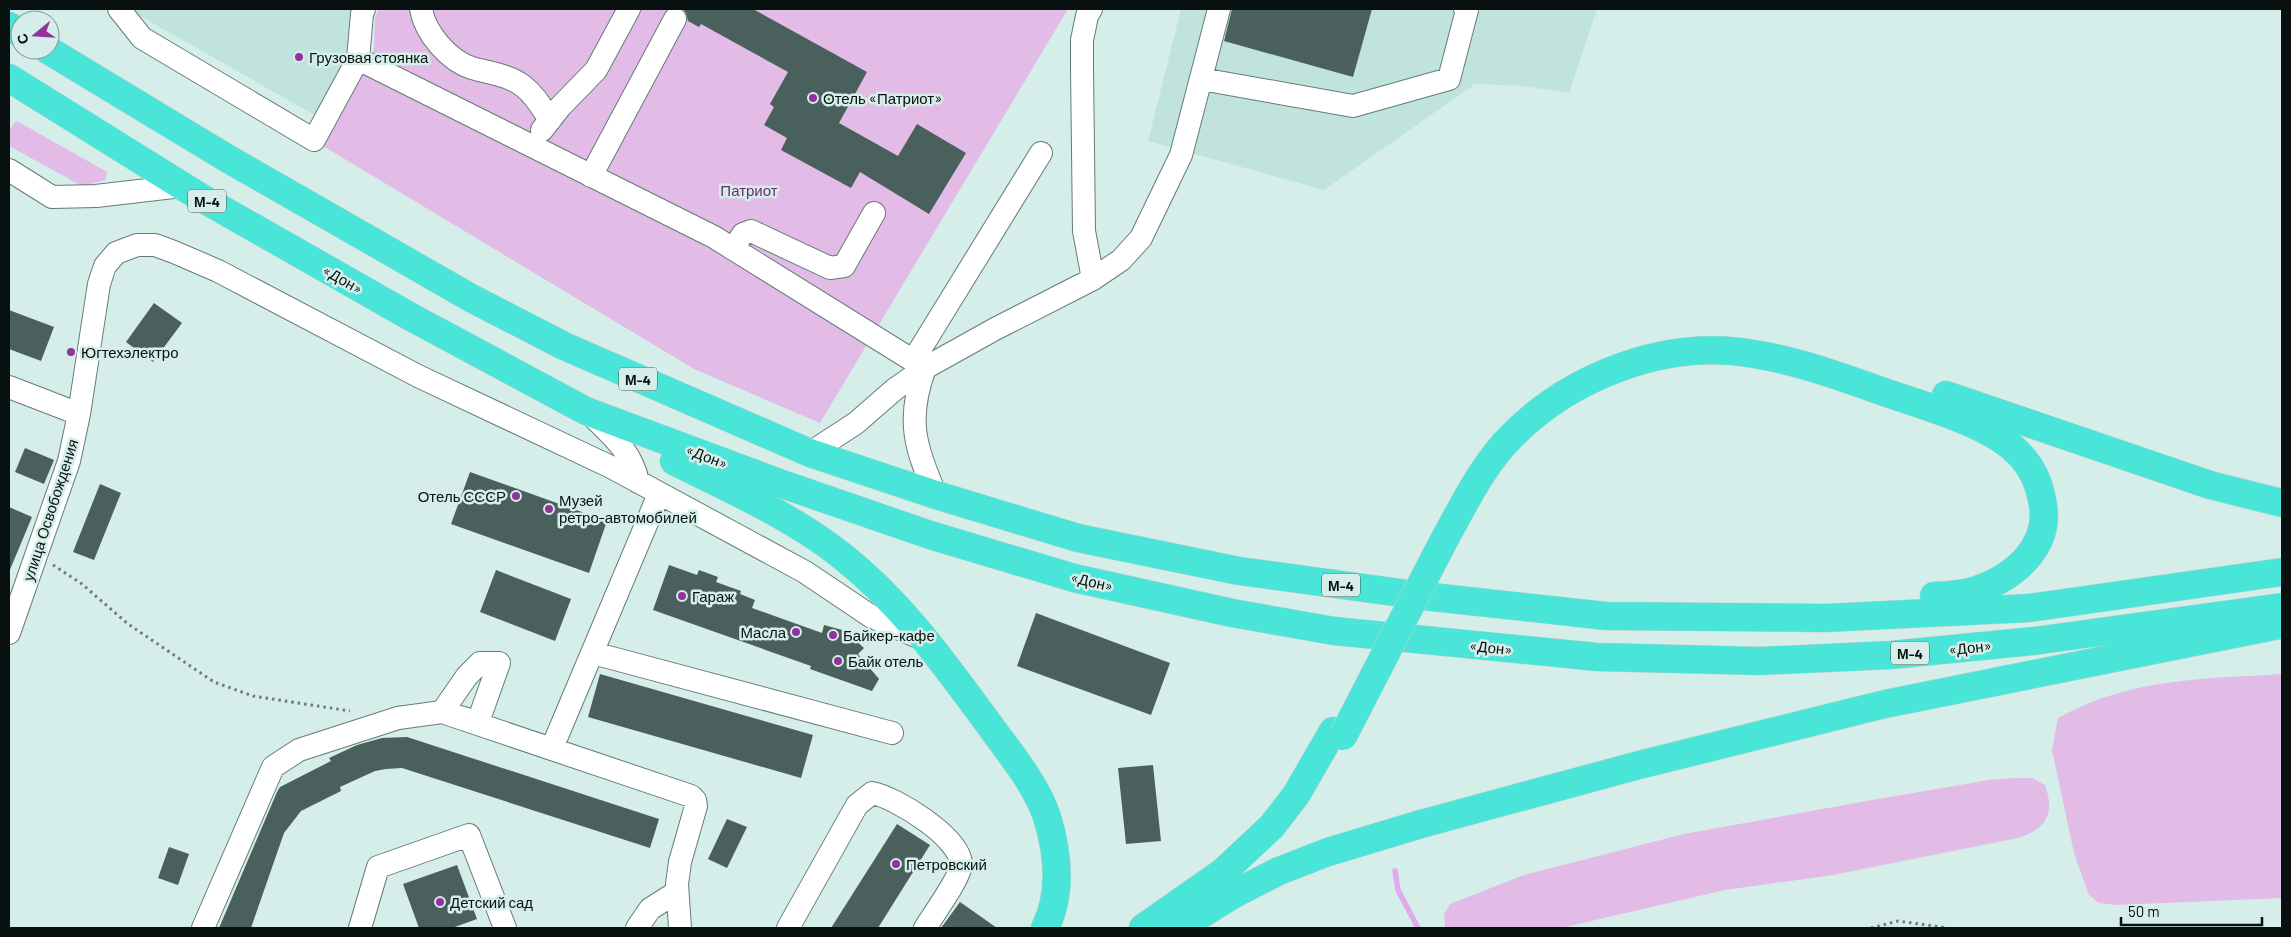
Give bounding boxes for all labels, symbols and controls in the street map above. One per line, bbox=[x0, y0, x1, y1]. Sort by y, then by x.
north arrow bbox=[10, 10, 60, 60]
text: С bbox=[13, 32, 32, 47]
place label: Грузовая стоянка bbox=[309, 48, 429, 66]
marker: Грузовая стоянка bbox=[293, 51, 305, 63]
place label: Отель «Патриот» bbox=[823, 89, 942, 107]
marker: Отель «Патриот» bbox=[807, 92, 819, 104]
park label: Патриот bbox=[720, 181, 778, 199]
road number: М-4 bbox=[188, 190, 226, 212]
street label: «Дон» bbox=[320, 260, 366, 298]
place label: Югтехэлектро bbox=[81, 343, 179, 361]
marker: Югтехэлектро bbox=[65, 346, 77, 358]
road number: М-4 bbox=[619, 368, 657, 390]
street label: улица Освобождения bbox=[19, 437, 81, 583]
street label: «Дон» bbox=[684, 440, 730, 472]
place label: Отель СССР bbox=[418, 487, 506, 505]
marker: Отель СССР bbox=[510, 490, 522, 502]
place label: Музей ретро-автомобилей bbox=[559, 491, 697, 526]
marker: Музей ретро-автомобилей bbox=[543, 503, 555, 515]
street label: «Дон» bbox=[1069, 567, 1115, 595]
road number: М-4 bbox=[1322, 574, 1360, 596]
place label: Гараж bbox=[692, 587, 734, 605]
marker: Гараж bbox=[676, 590, 688, 602]
place label: Масла bbox=[740, 623, 787, 641]
marker: Масла bbox=[790, 626, 802, 638]
place label: Байкер-кафе bbox=[843, 626, 935, 644]
marker: Байкер-кафе bbox=[827, 629, 839, 641]
street label: «Дон» bbox=[1469, 636, 1513, 658]
street label: «Дон» bbox=[1948, 636, 1992, 658]
road number: М-4 bbox=[1891, 641, 1929, 664]
place label: Байк отель bbox=[848, 652, 923, 670]
marker: Байк отель bbox=[832, 655, 844, 667]
place label: Петровский bbox=[906, 855, 987, 873]
marker: Петровский bbox=[890, 858, 902, 870]
place label: Детский сад bbox=[450, 893, 533, 911]
scale bar bbox=[2121, 894, 2262, 926]
marker: Детский сад bbox=[434, 896, 446, 908]
text: 50 m bbox=[2128, 902, 2160, 920]

